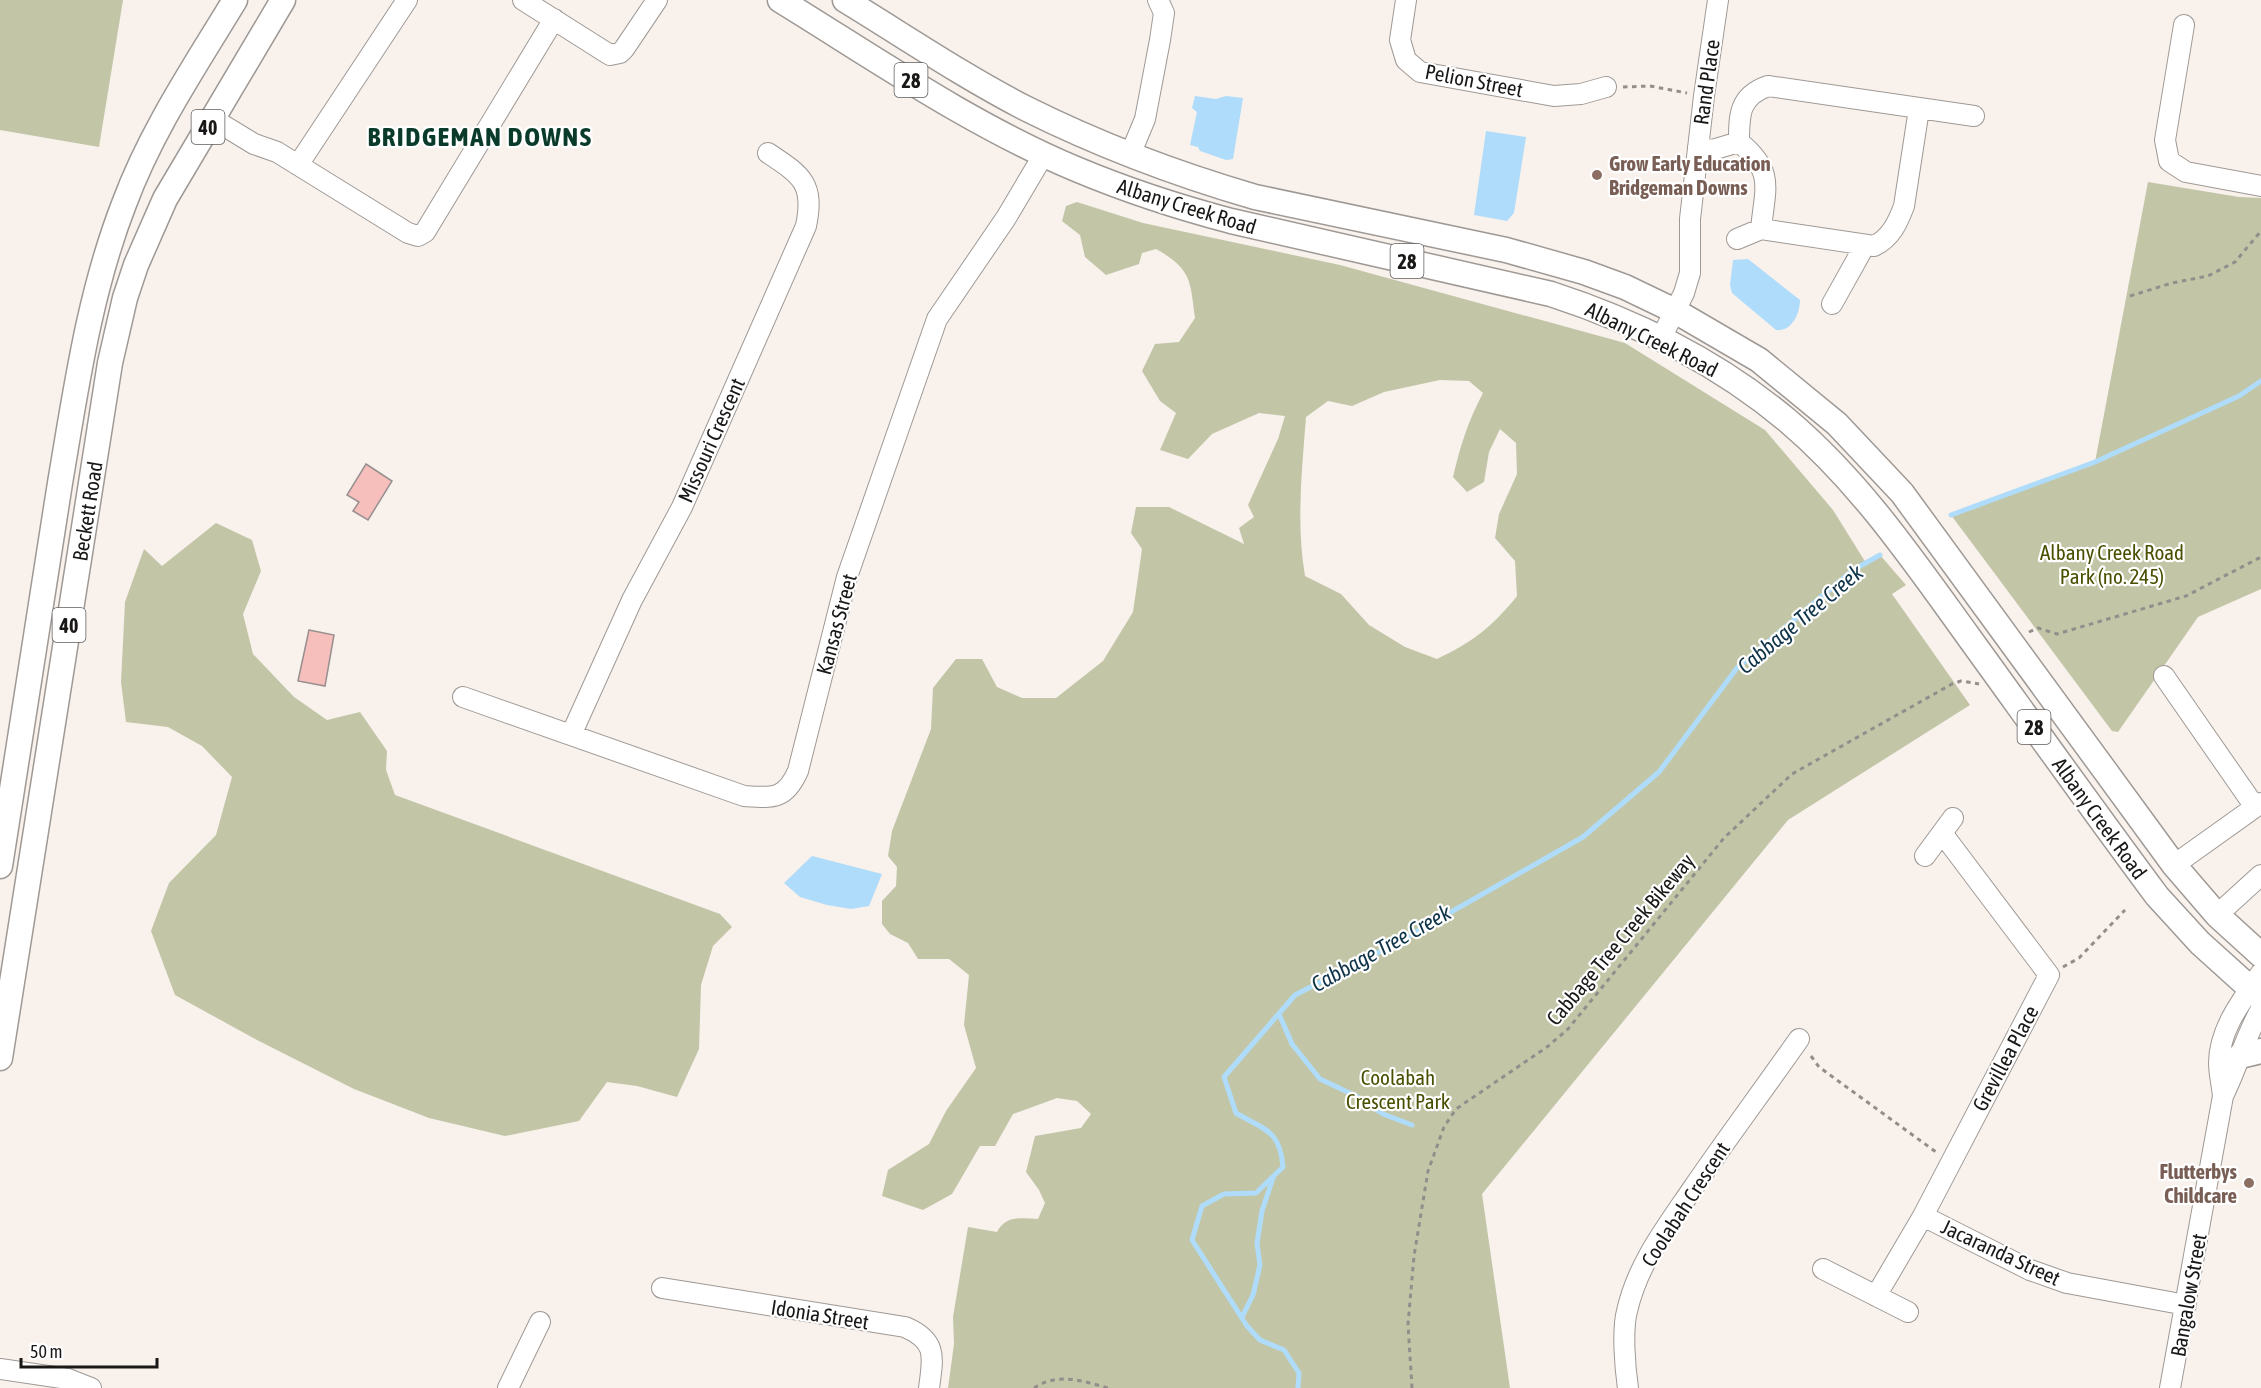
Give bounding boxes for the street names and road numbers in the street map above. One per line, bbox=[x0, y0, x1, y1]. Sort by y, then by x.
street label: Rand Place bbox=[1688, 38, 1724, 126]
street label: Pelion Street bbox=[1423, 59, 1525, 101]
road number: 28 bbox=[894, 63, 928, 97]
road number: 40 bbox=[192, 110, 224, 144]
street label: Albany Creek Road bbox=[1115, 173, 1259, 239]
road number: 28 bbox=[1390, 244, 1424, 278]
street label: Albany Creek Road bbox=[1582, 297, 1722, 381]
street label: Missouri Crescent bbox=[673, 374, 749, 506]
street label: Beckett Road bbox=[67, 459, 107, 563]
street label: Kansas Street bbox=[811, 571, 861, 677]
road number: 40 bbox=[52, 608, 86, 642]
road number: 28 bbox=[2018, 710, 2050, 744]
street label: Albany Creek Road bbox=[2048, 753, 2152, 883]
street label: Cabbage Tree Creek Bikeway bbox=[1541, 848, 1699, 1030]
street label: Grevillea Place bbox=[1967, 1001, 2043, 1115]
street label: Coolabah Crescent bbox=[1636, 1137, 1734, 1271]
street label: Jacaranda Street bbox=[1938, 1214, 2064, 1290]
street label: Bangalow Street bbox=[2165, 1231, 2211, 1359]
street label: Idonia Street bbox=[769, 1294, 871, 1334]

